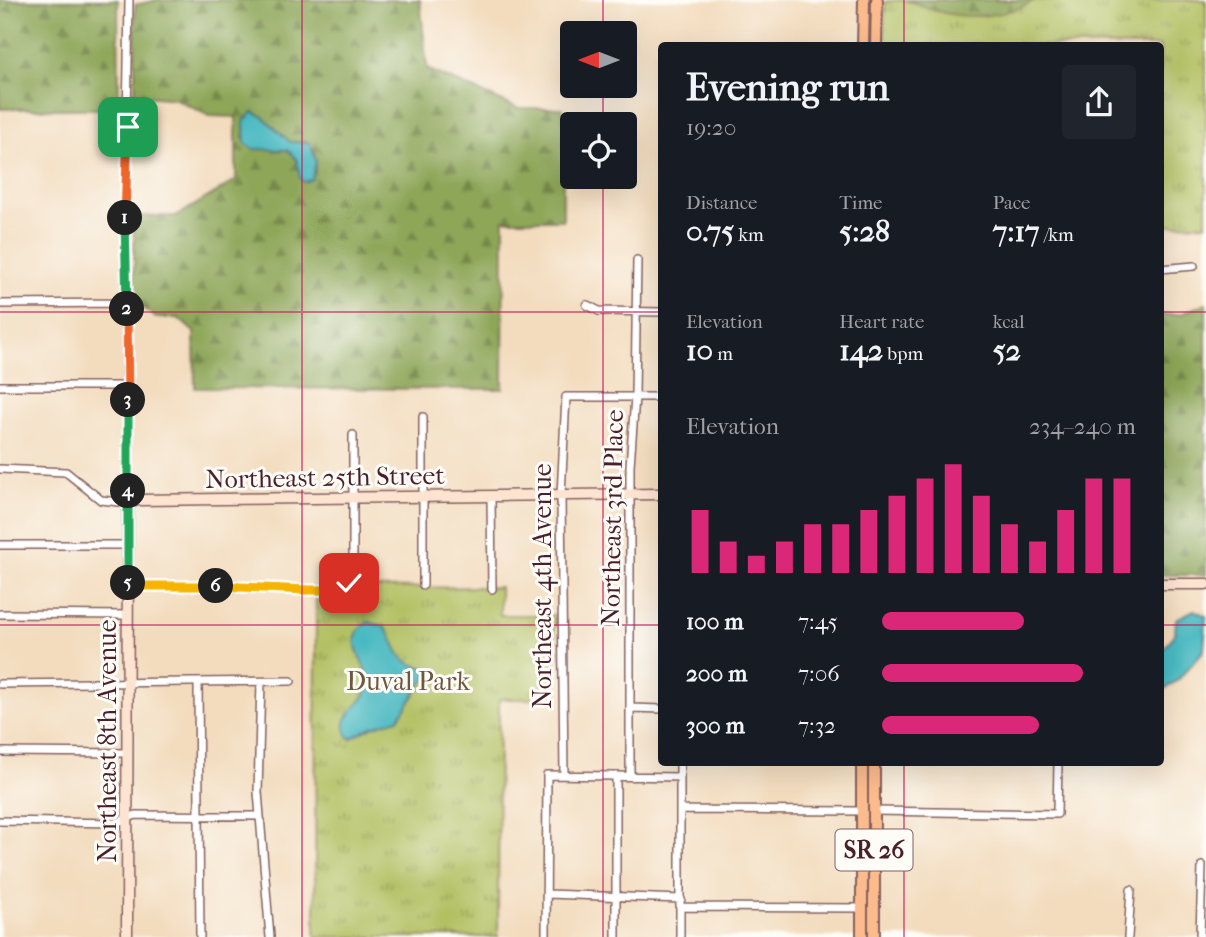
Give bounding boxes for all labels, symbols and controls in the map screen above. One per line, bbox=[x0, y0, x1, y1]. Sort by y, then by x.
north arrow bbox=[560, 21, 637, 98]
map controls bbox=[560, 21, 637, 189]
text: Evening run bbox=[686, 65, 889, 110]
button: share bbox=[1062, 65, 1136, 139]
pin bbox=[98, 97, 158, 157]
icon: arrive bbox=[109, 108, 147, 146]
button: locate bbox=[560, 112, 637, 189]
text: 19:20 bbox=[686, 114, 736, 141]
text: Distance bbox=[686, 192, 757, 214]
text: Time bbox=[839, 192, 883, 214]
text: Pace bbox=[993, 192, 1031, 214]
pin: 1 bbox=[108, 200, 142, 235]
text: 1 bbox=[121, 206, 128, 228]
text: 0.75 bbox=[686, 214, 734, 249]
text: 5:28 bbox=[839, 214, 890, 249]
text: 7:17 bbox=[993, 214, 1040, 249]
text: km bbox=[734, 224, 764, 246]
text: /km bbox=[1040, 224, 1074, 246]
pin: 2 bbox=[110, 292, 144, 326]
text: 2 bbox=[122, 297, 131, 319]
text: Elevation bbox=[686, 311, 763, 333]
text: Heart rate bbox=[839, 311, 924, 333]
text: kcal bbox=[993, 311, 1025, 333]
text: 10 bbox=[686, 333, 713, 368]
text: 142 bbox=[839, 333, 883, 368]
text: 52 bbox=[993, 333, 1021, 368]
text: m bbox=[713, 343, 733, 365]
text: bpm bbox=[883, 343, 923, 365]
pin: 3 bbox=[110, 382, 146, 418]
text: 3 bbox=[124, 388, 131, 410]
street label: Northeast 3rd Place bbox=[595, 409, 630, 627]
text: Elevation bbox=[686, 413, 779, 440]
text: 234–240 m bbox=[1029, 413, 1136, 440]
street label: Northeast 25th Street bbox=[205, 460, 446, 495]
street label: Northeast 4th Avenue bbox=[527, 463, 558, 709]
pin: 4 bbox=[110, 474, 146, 508]
text: 4 bbox=[122, 479, 133, 501]
pin bbox=[319, 553, 379, 613]
icon: check bbox=[330, 564, 368, 602]
pin: 5 bbox=[110, 566, 146, 600]
pin: 6 bbox=[198, 568, 234, 604]
text: 5 bbox=[123, 571, 132, 593]
text: 6 bbox=[210, 574, 221, 596]
text: 100 m bbox=[686, 608, 744, 635]
text: 7:45 bbox=[798, 608, 838, 635]
street label: Northeast 8th Avenue bbox=[92, 619, 123, 862]
text: 200 m bbox=[686, 660, 747, 687]
text: 7:06 bbox=[798, 660, 840, 687]
park label: Duval Park bbox=[346, 666, 470, 697]
text: 300 m bbox=[686, 712, 745, 739]
text: 7:32 bbox=[798, 712, 836, 739]
road number: SR 26 bbox=[836, 830, 912, 870]

